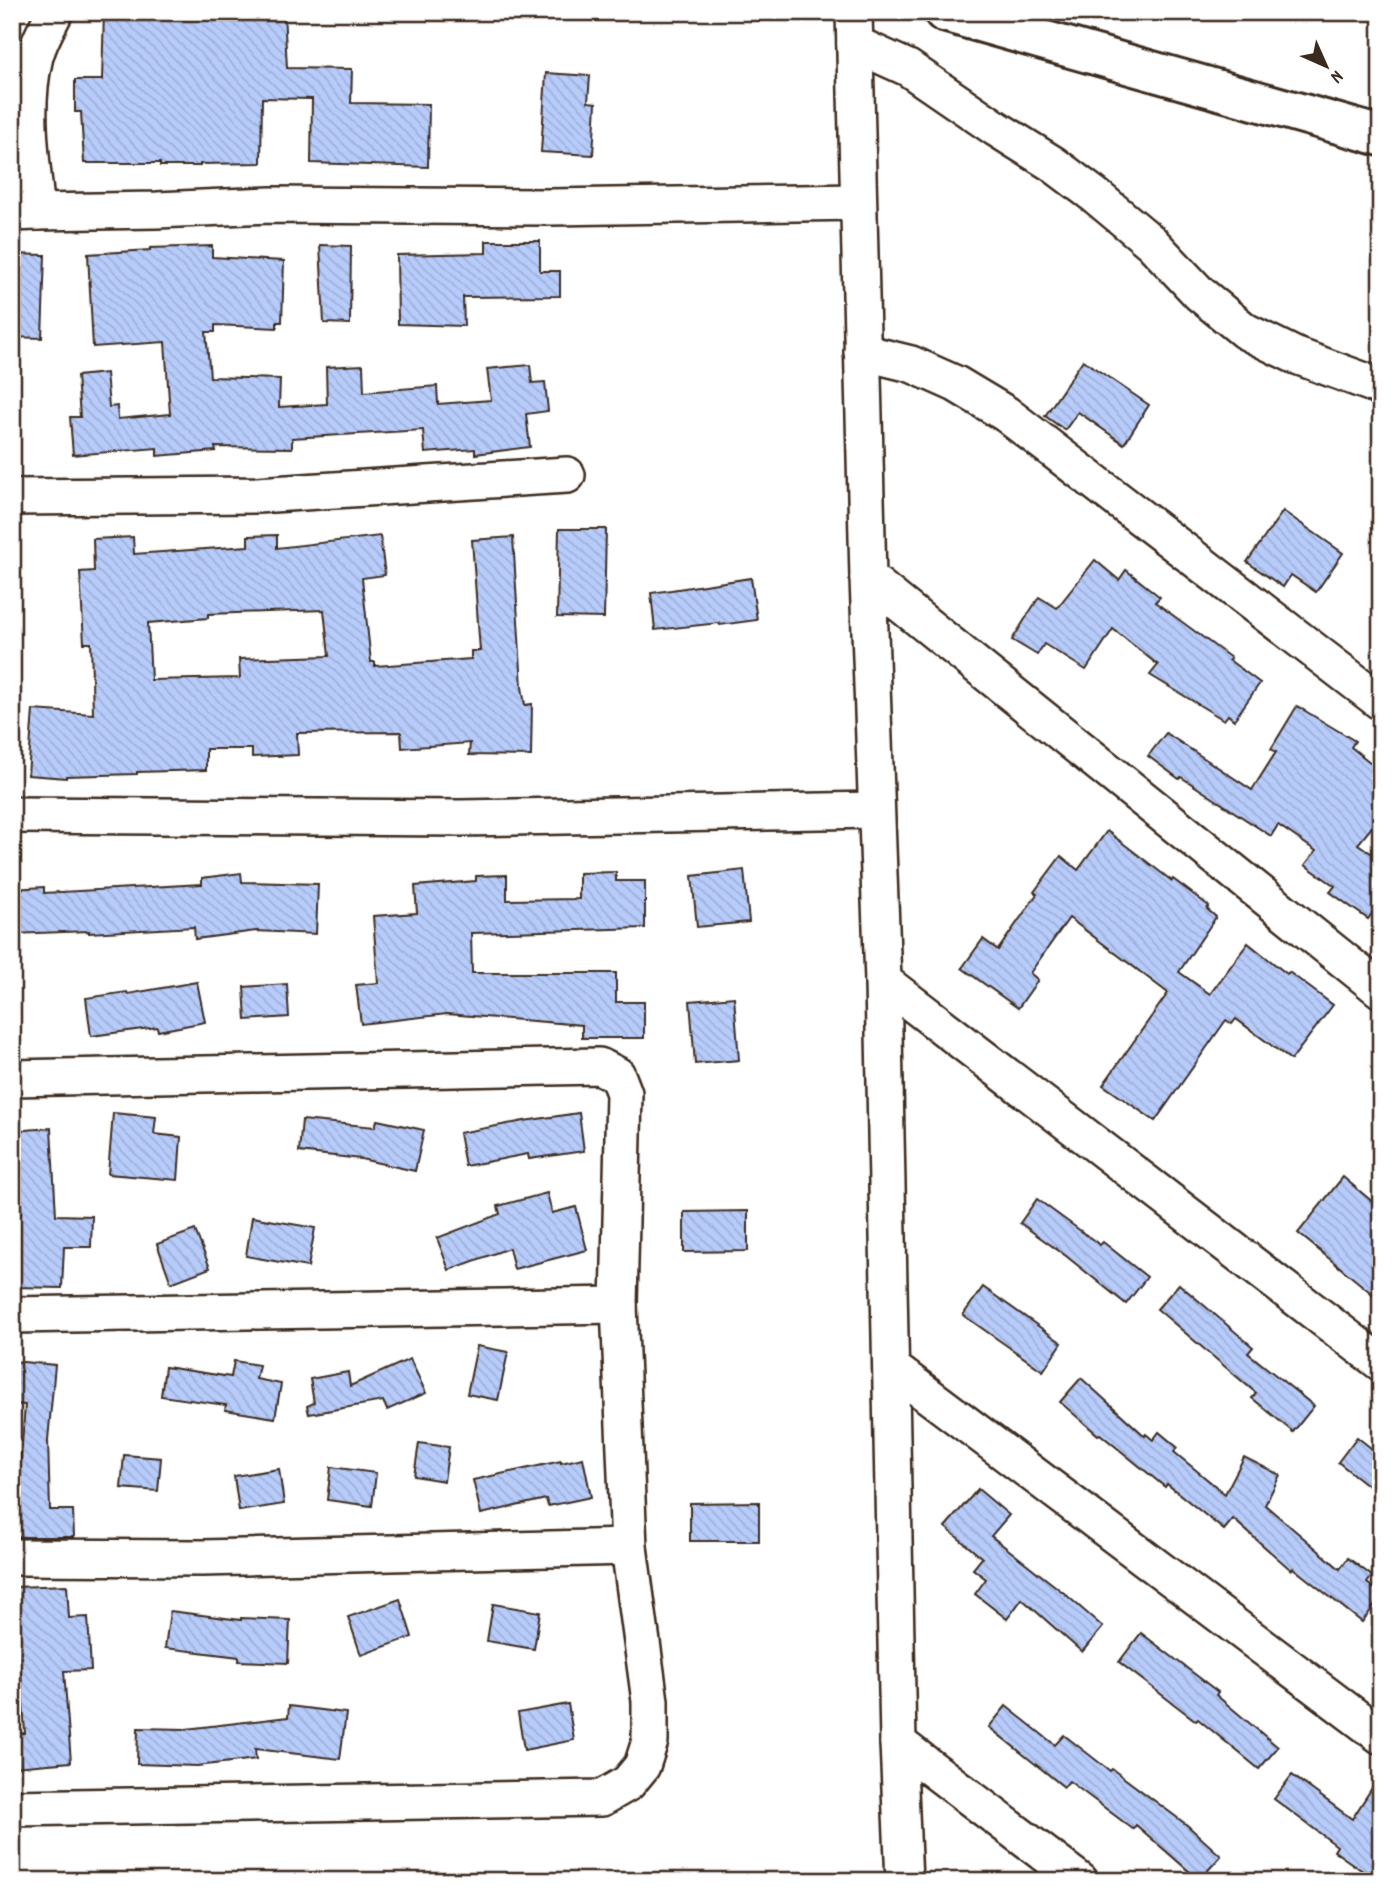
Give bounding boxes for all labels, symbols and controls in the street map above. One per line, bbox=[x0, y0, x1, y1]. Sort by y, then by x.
north arrow bbox=[1292, 32, 1362, 102]
text: N bbox=[1323, 63, 1348, 88]

